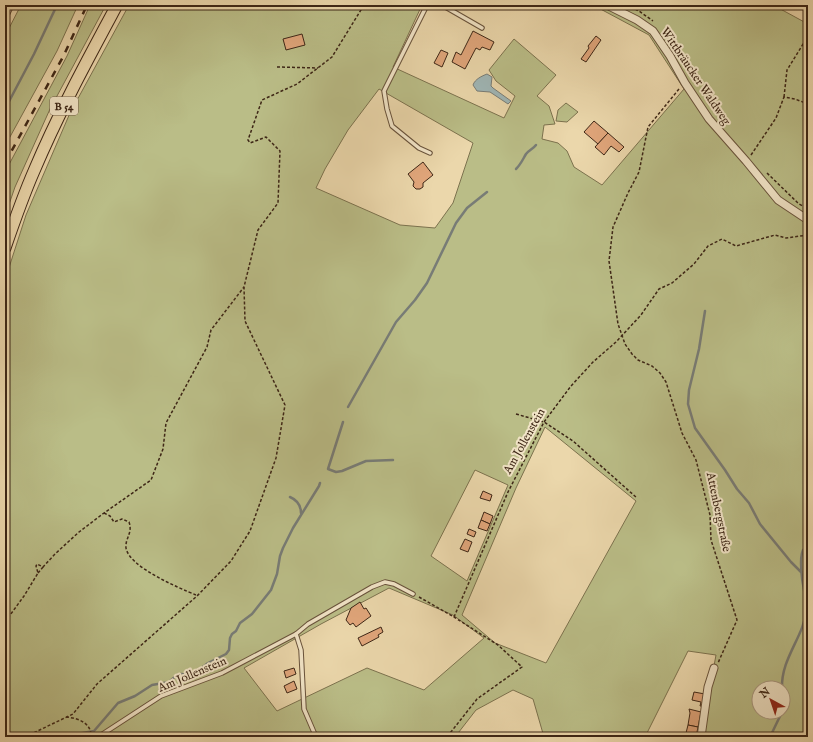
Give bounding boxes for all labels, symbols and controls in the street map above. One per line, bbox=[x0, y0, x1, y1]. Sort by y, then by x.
street label: Wittbräucker Waldweg bbox=[657, 25, 734, 128]
road number: B 54 bbox=[50, 97, 78, 115]
street label: Am Jollenstein bbox=[500, 405, 550, 478]
street label: Attenbergstraße bbox=[703, 470, 734, 554]
street label: Am Jollenstein bbox=[155, 653, 230, 697]
north arrow bbox=[751, 680, 791, 720]
text: N bbox=[756, 684, 774, 702]

